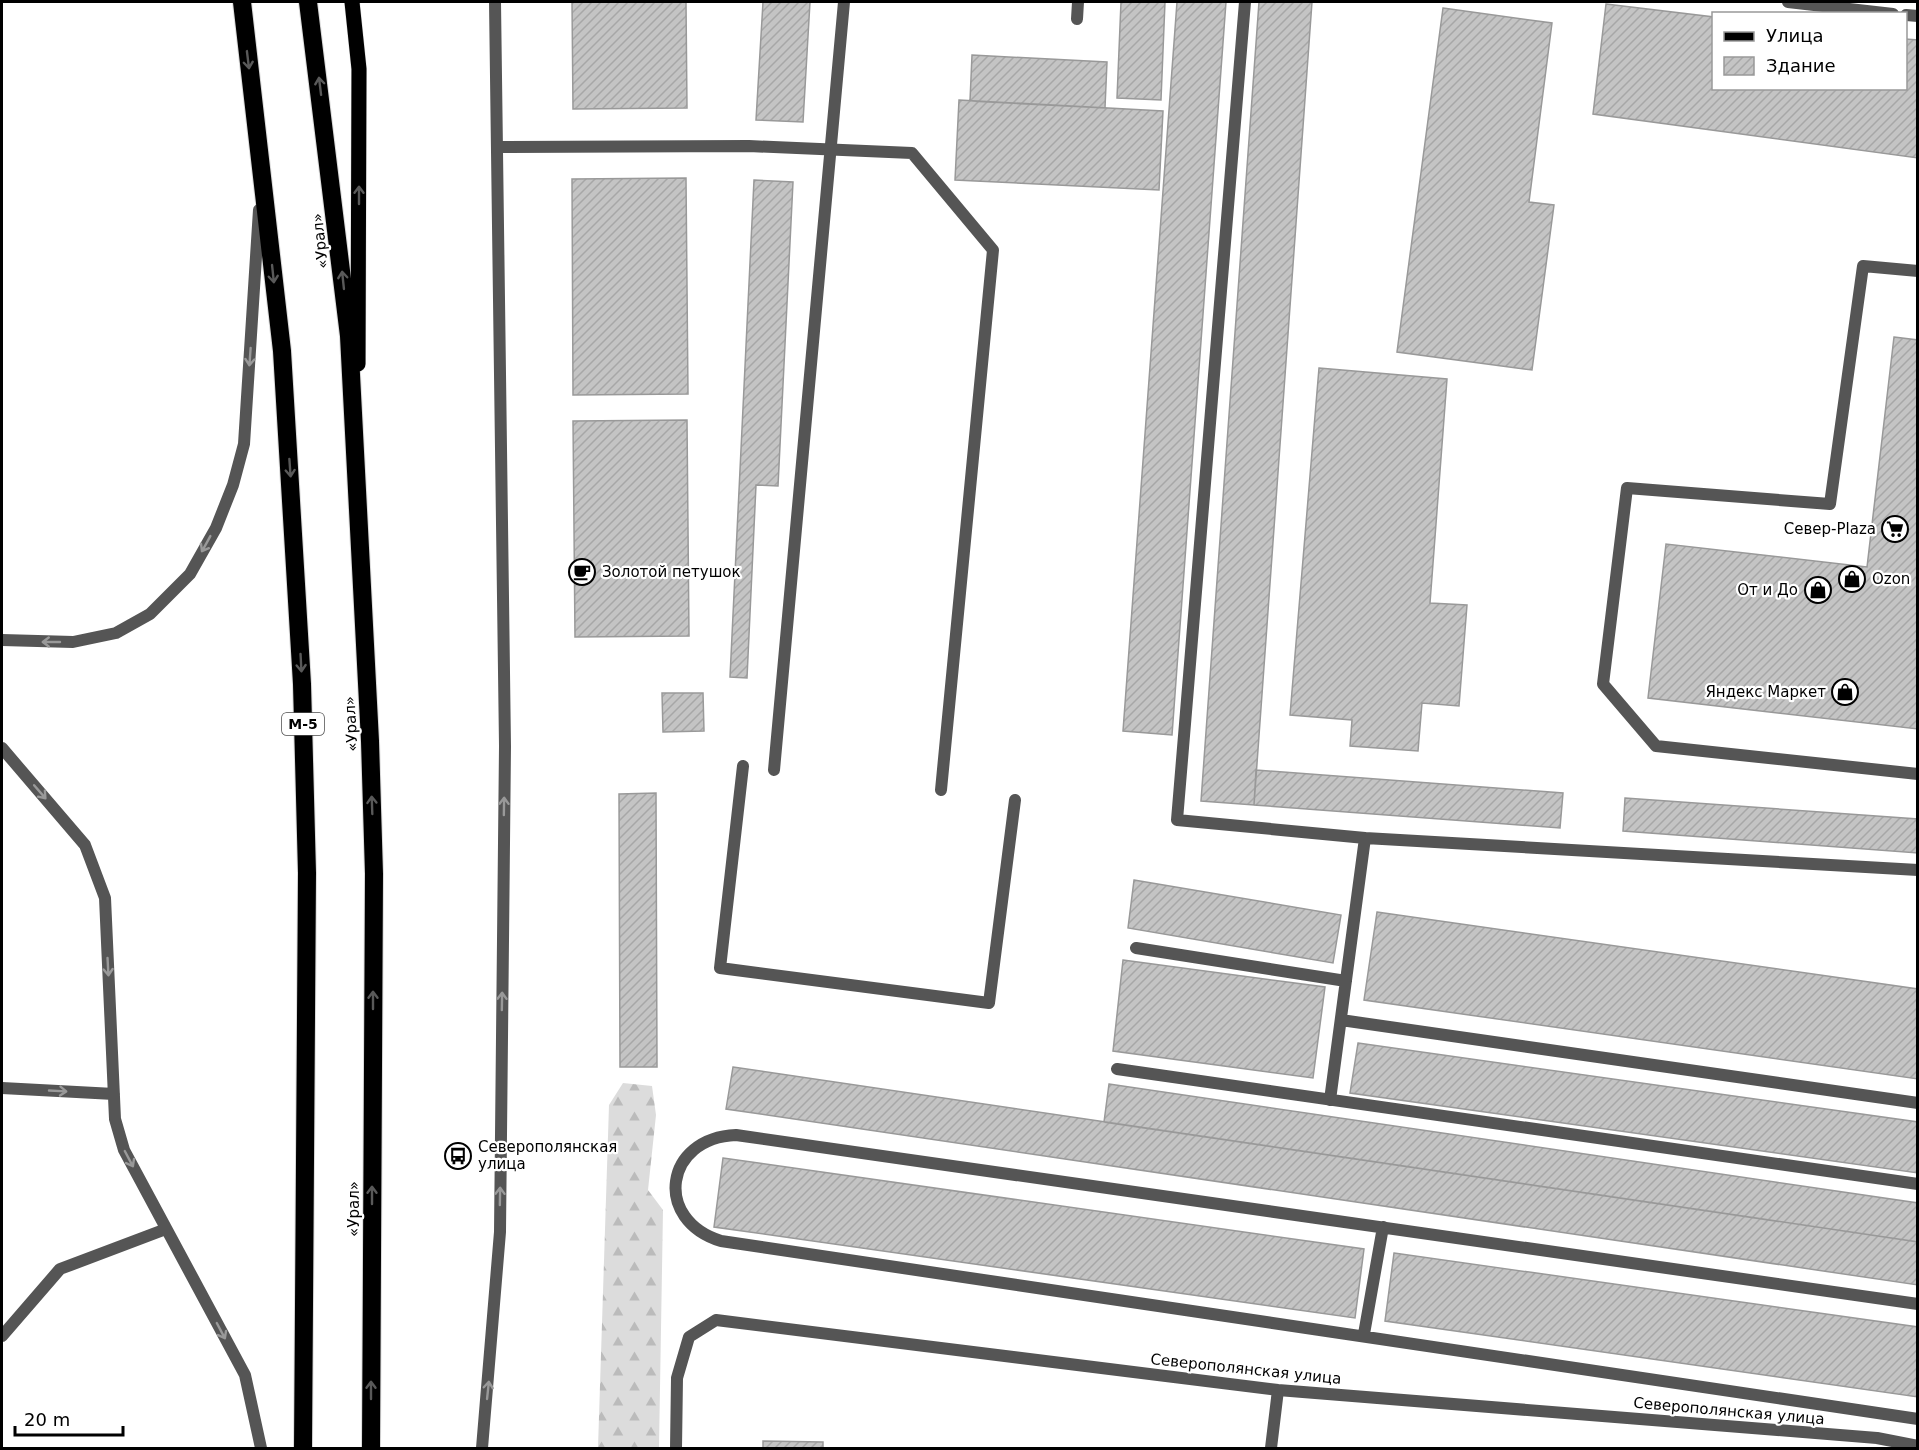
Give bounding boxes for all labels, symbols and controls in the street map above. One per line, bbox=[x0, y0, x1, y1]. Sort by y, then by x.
legend bbox=[1712, 12, 1907, 90]
text: Улица bbox=[1766, 25, 1823, 46]
one-way arrow bbox=[243, 49, 254, 69]
text: Здание bbox=[1766, 55, 1836, 76]
one-way arrow bbox=[314, 77, 325, 97]
one-way arrow bbox=[353, 186, 365, 206]
street label: «Урал» bbox=[308, 212, 332, 270]
one-way arrow bbox=[268, 264, 279, 284]
one-way arrow bbox=[337, 271, 348, 291]
one-way arrow bbox=[245, 346, 256, 366]
one-way arrow bbox=[285, 458, 296, 478]
supermarket icon: Север-Plaza bbox=[1880, 514, 1910, 544]
place label: Север-Plaza bbox=[1784, 520, 1876, 538]
one-way arrow bbox=[200, 536, 212, 553]
cafe icon: Золотой петушок bbox=[567, 557, 597, 587]
place label: Золотой петушок bbox=[602, 563, 741, 581]
shop icon: Ozon bbox=[1837, 564, 1867, 594]
place label: Ozon bbox=[1872, 570, 1910, 588]
shop icon: От и До bbox=[1803, 575, 1833, 605]
place label: От и До bbox=[1737, 581, 1798, 599]
one-way arrow bbox=[42, 636, 62, 648]
one-way arrow bbox=[295, 653, 306, 673]
shop icon: Яндекс Маркет bbox=[1830, 677, 1860, 707]
place label: Яндекс Маркет bbox=[1705, 683, 1826, 701]
street label: «Урал» bbox=[341, 696, 361, 752]
road number: М-5 bbox=[282, 713, 324, 735]
one-way arrow bbox=[33, 784, 47, 799]
one-way arrow bbox=[366, 796, 378, 816]
one-way arrow bbox=[498, 796, 510, 816]
one-way arrow bbox=[103, 956, 114, 976]
one-way arrow bbox=[367, 991, 379, 1011]
one-way arrow bbox=[496, 991, 508, 1011]
one-way arrow bbox=[47, 1085, 67, 1096]
place label: Северополянская улица bbox=[478, 1138, 617, 1173]
bus stop icon: Северополянская улица bbox=[443, 1141, 473, 1171]
one-way arrow bbox=[123, 1150, 135, 1167]
street label: «Урал» bbox=[345, 1181, 363, 1237]
one-way arrow bbox=[366, 1186, 378, 1206]
one-way arrow bbox=[494, 1186, 506, 1206]
one-way arrow bbox=[215, 1322, 227, 1339]
street label: Северополянская улица bbox=[1150, 1350, 1342, 1388]
one-way arrow bbox=[365, 1381, 377, 1401]
one-way arrow bbox=[483, 1381, 494, 1401]
street label: Северополянская улица bbox=[1633, 1394, 1825, 1428]
scale bar bbox=[15, 1399, 123, 1437]
text: 20 m bbox=[24, 1409, 70, 1430]

